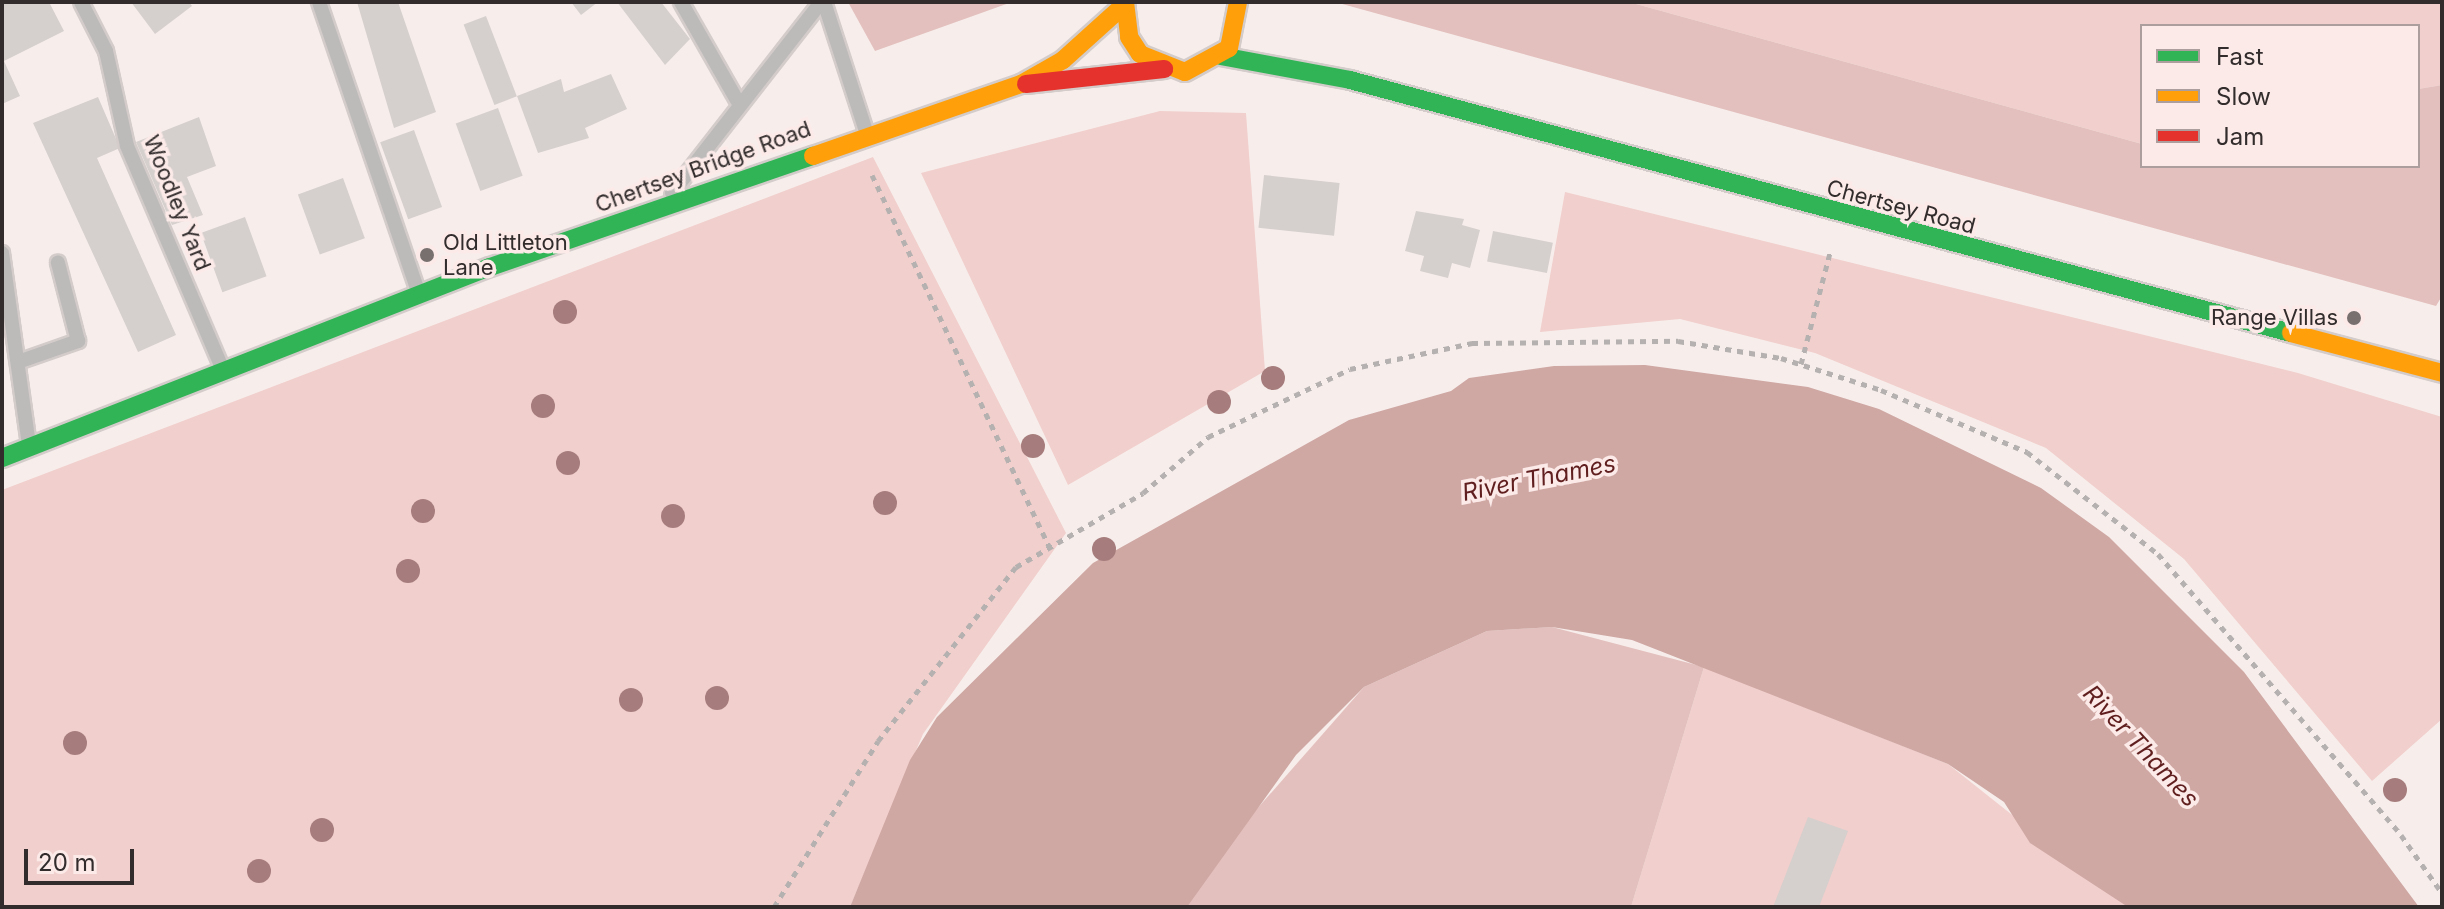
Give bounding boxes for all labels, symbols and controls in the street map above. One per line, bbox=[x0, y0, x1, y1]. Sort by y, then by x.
legend bbox=[2140, 24, 2420, 168]
text: Fast bbox=[2216, 42, 2264, 71]
text: Slow bbox=[2216, 82, 2271, 111]
street label: Chertsey Bridge Road bbox=[592, 116, 814, 218]
text: Jam bbox=[2216, 122, 2264, 151]
street label: Woodley Yard bbox=[138, 131, 216, 275]
street label: Chertsey Road bbox=[1824, 174, 1978, 240]
place label: Old Littleton Lane bbox=[443, 229, 568, 280]
marker: Old Littleton Lane bbox=[418, 246, 436, 264]
place label: Range Villas bbox=[2211, 305, 2338, 331]
marker: Range Villas bbox=[2345, 309, 2363, 327]
water label: River Thames bbox=[1460, 449, 1618, 507]
water label: River Thames bbox=[2077, 679, 2205, 813]
scale bar bbox=[28, 833, 138, 883]
text: 20 m bbox=[38, 848, 96, 877]

